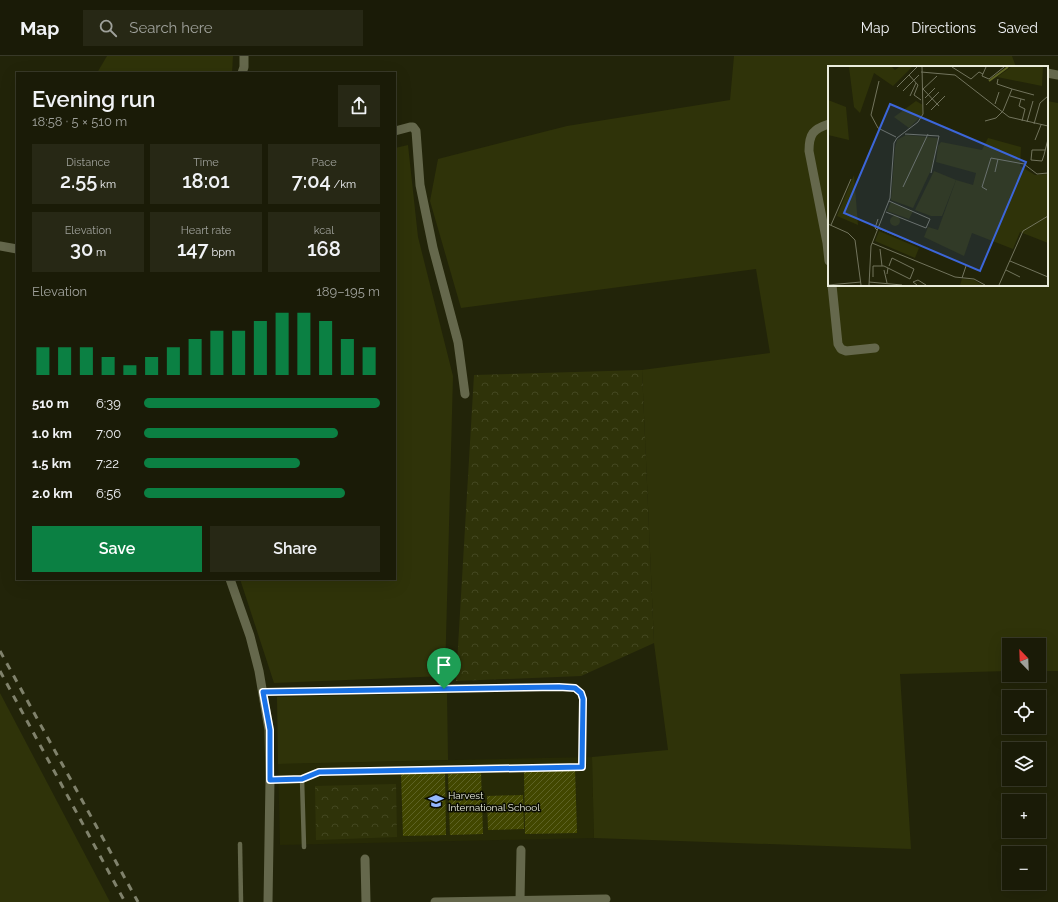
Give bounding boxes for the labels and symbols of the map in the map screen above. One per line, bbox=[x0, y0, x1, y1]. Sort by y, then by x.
inset map bbox=[828, 66, 1048, 286]
north arrow bbox=[1002, 638, 1046, 682]
pin bbox=[427, 648, 461, 689]
place label: Harvest International School bbox=[448, 790, 540, 813]
school or university icon: Harvest International School bbox=[427, 792, 445, 810]

